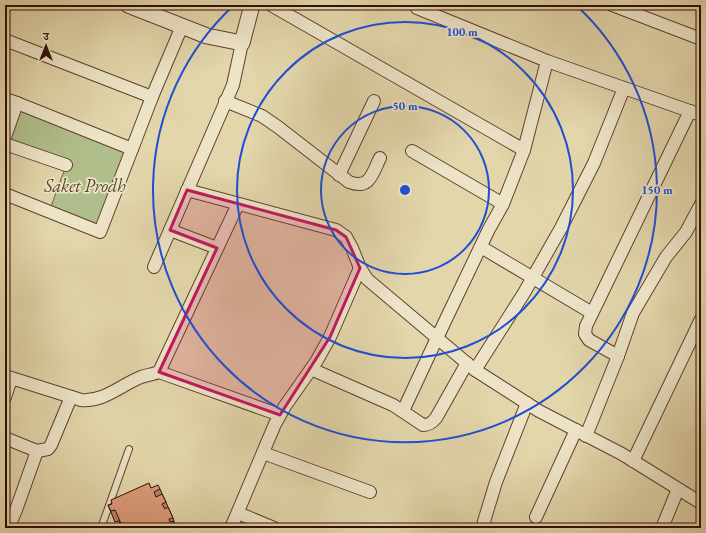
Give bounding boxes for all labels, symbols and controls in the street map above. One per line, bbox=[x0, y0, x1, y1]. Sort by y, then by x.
text: 100 m bbox=[446, 24, 478, 40]
north arrow bbox=[26, 26, 66, 66]
text: उ bbox=[42, 29, 50, 43]
text: 50 m bbox=[392, 98, 418, 114]
park label: Saket Prodh bbox=[43, 174, 126, 197]
text: 150 m bbox=[641, 182, 673, 198]
centre of rings bbox=[398, 183, 412, 197]

